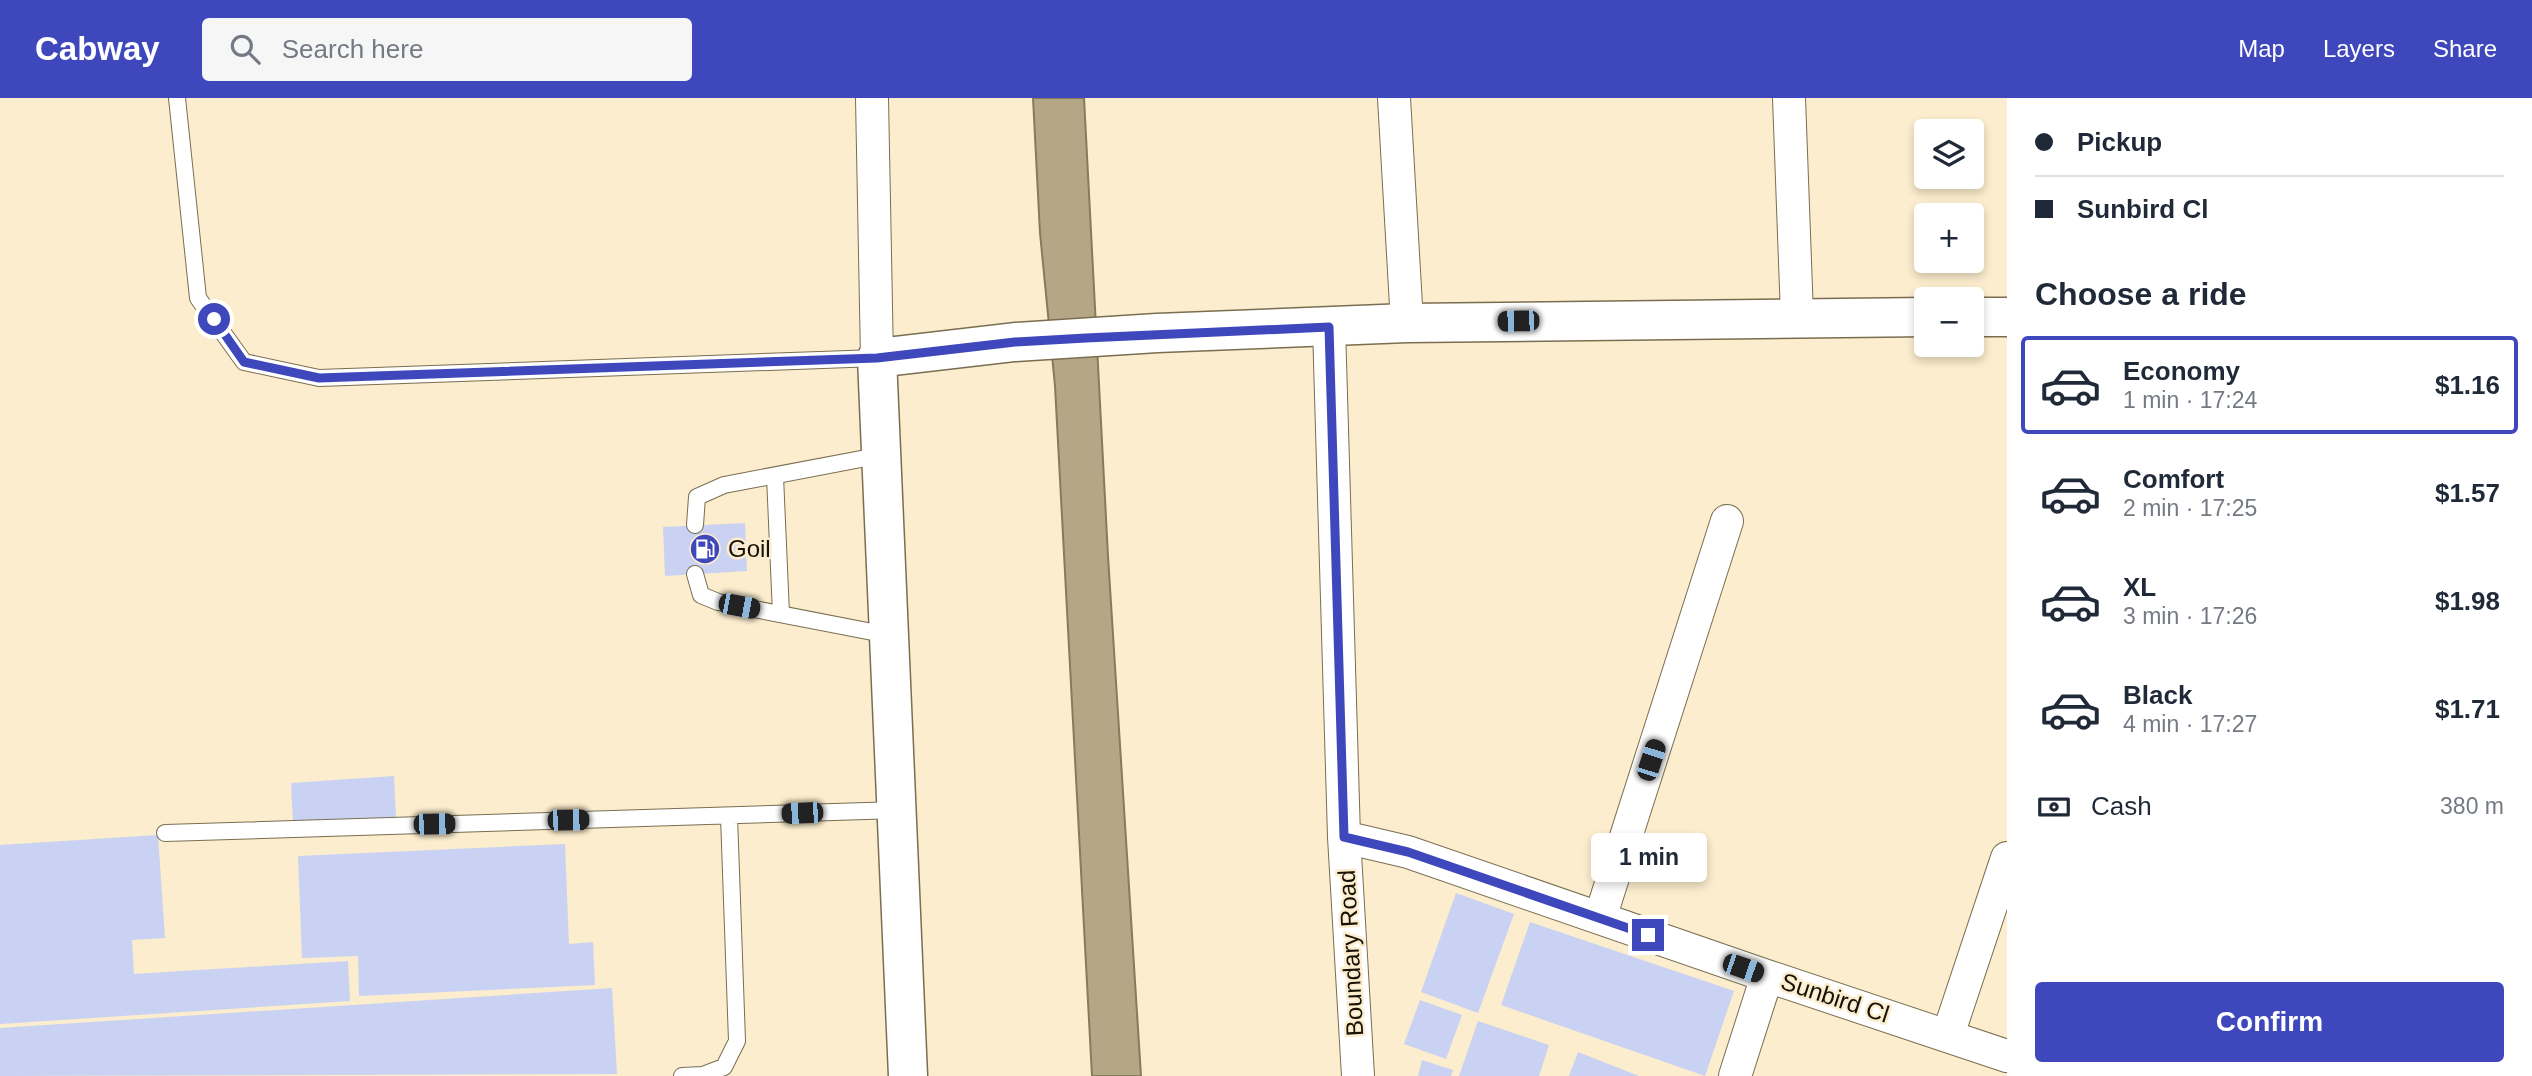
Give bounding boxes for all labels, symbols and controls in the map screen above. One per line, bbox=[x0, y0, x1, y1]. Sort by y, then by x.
search box bbox=[202, 18, 692, 81]
text: Cabway bbox=[35, 30, 160, 67]
icon: search bbox=[226, 30, 264, 68]
text: Search here bbox=[282, 34, 423, 64]
text: Map bbox=[2238, 35, 2285, 62]
text: Layers bbox=[2323, 35, 2395, 62]
text: Share bbox=[2433, 35, 2497, 62]
map controls bbox=[1914, 119, 1984, 357]
button: layers bbox=[1914, 119, 1984, 189]
text: Pickup bbox=[2077, 127, 2162, 157]
text: Sunbird Cl bbox=[2077, 194, 2208, 224]
button: + bbox=[1914, 203, 1984, 273]
text: Choose a ride bbox=[2035, 276, 2247, 312]
button: − bbox=[1914, 287, 1984, 357]
route start bbox=[198, 303, 230, 335]
car bbox=[1497, 310, 1540, 332]
icon: car bbox=[2039, 354, 2102, 417]
text: Economy bbox=[2123, 356, 2240, 386]
text: $1.16 bbox=[2435, 370, 2500, 400]
text: 1 min · 17:24 bbox=[2123, 387, 2257, 413]
icon: car bbox=[2039, 462, 2102, 525]
text: Comfort bbox=[2123, 464, 2224, 494]
text: $1.57 bbox=[2435, 478, 2500, 508]
text: 2 min · 17:25 bbox=[2123, 495, 2257, 521]
fuel station icon: Goil bbox=[688, 532, 722, 566]
place label: Goil bbox=[728, 535, 771, 562]
icon: car bbox=[2039, 570, 2102, 633]
text: XL bbox=[2123, 572, 2156, 602]
text: $1.98 bbox=[2435, 586, 2500, 616]
car bbox=[717, 592, 762, 620]
text: 3 min · 17:26 bbox=[2123, 603, 2257, 629]
icon: car bbox=[2039, 678, 2102, 741]
text: Black bbox=[2123, 680, 2192, 710]
text: $1.71 bbox=[2435, 694, 2500, 724]
text: 4 min · 17:27 bbox=[2123, 711, 2257, 737]
car bbox=[1635, 737, 1668, 783]
icon: cash bbox=[2035, 788, 2073, 826]
text: Cash bbox=[2091, 791, 2152, 821]
text: 380 m bbox=[2440, 793, 2504, 819]
car bbox=[781, 802, 824, 824]
car bbox=[547, 809, 590, 831]
car bbox=[413, 813, 456, 835]
callout: 1 min bbox=[1590, 834, 1706, 882]
text: 1 min bbox=[1619, 844, 1679, 870]
street label: Boundary Road bbox=[1333, 869, 1368, 1037]
route end bbox=[1632, 919, 1664, 951]
car bbox=[1720, 951, 1767, 985]
street label: Sunbird Cl bbox=[1778, 967, 1893, 1028]
button: Confirm bbox=[2035, 982, 2504, 1062]

